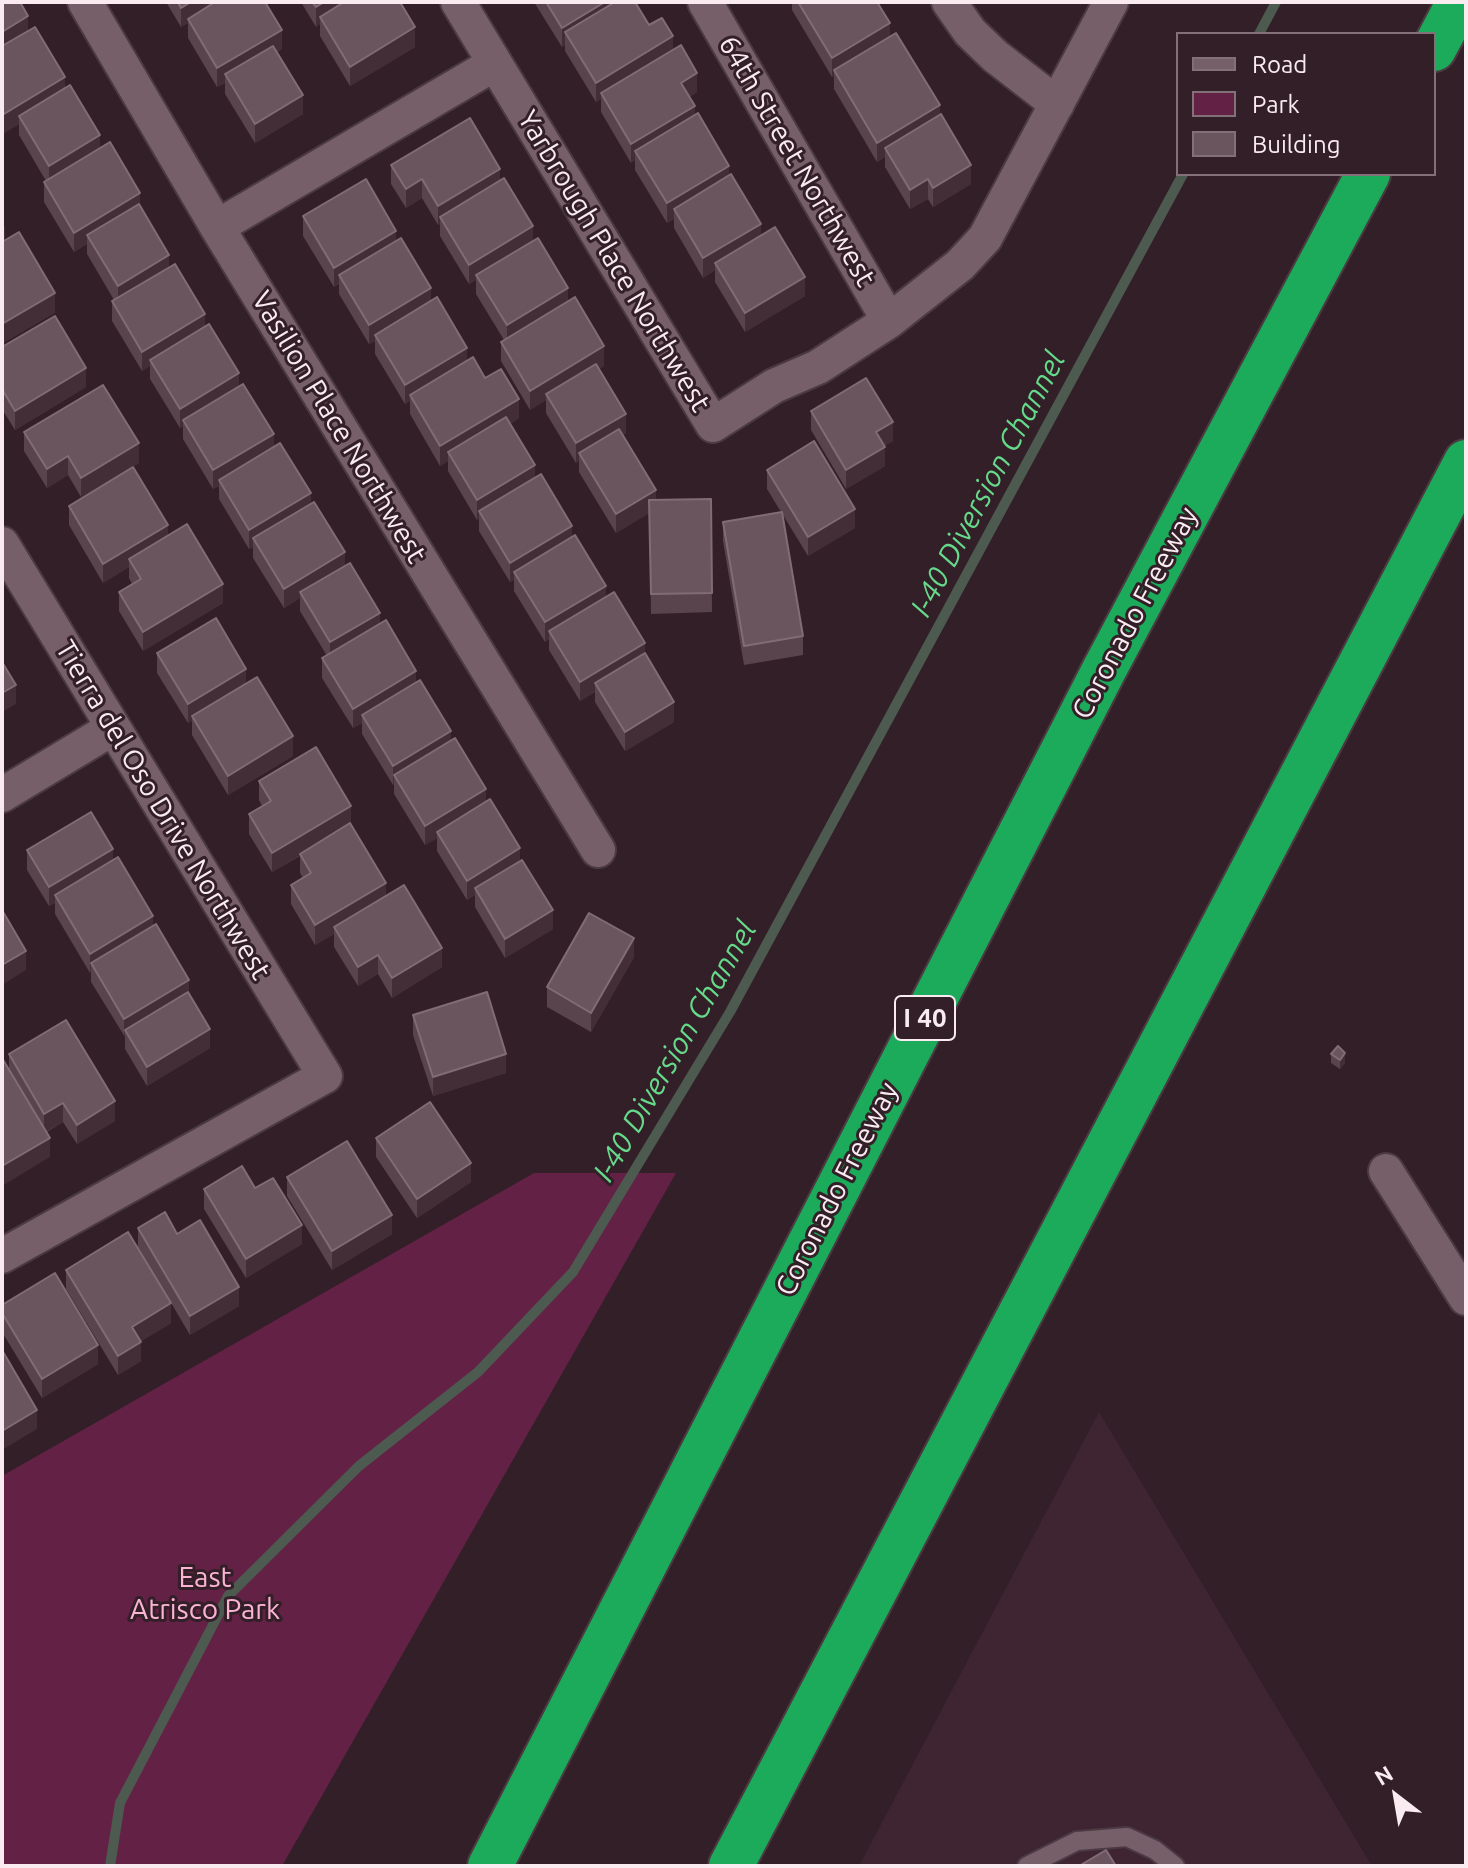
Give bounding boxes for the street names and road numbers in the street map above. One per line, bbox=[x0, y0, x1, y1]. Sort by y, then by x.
street label: 64th Street Northwest bbox=[711, 30, 883, 292]
street label: Yarbrough Place Northwest bbox=[511, 104, 717, 418]
street label: Vasilion Place Northwest bbox=[244, 285, 434, 569]
street label: Coronado Freeway bbox=[1065, 501, 1205, 725]
street label: Tierra del Oso Drive Northwest bbox=[48, 634, 278, 986]
road number: I 40 bbox=[895, 996, 955, 1040]
street label: Coronado Freeway bbox=[769, 1077, 905, 1301]

